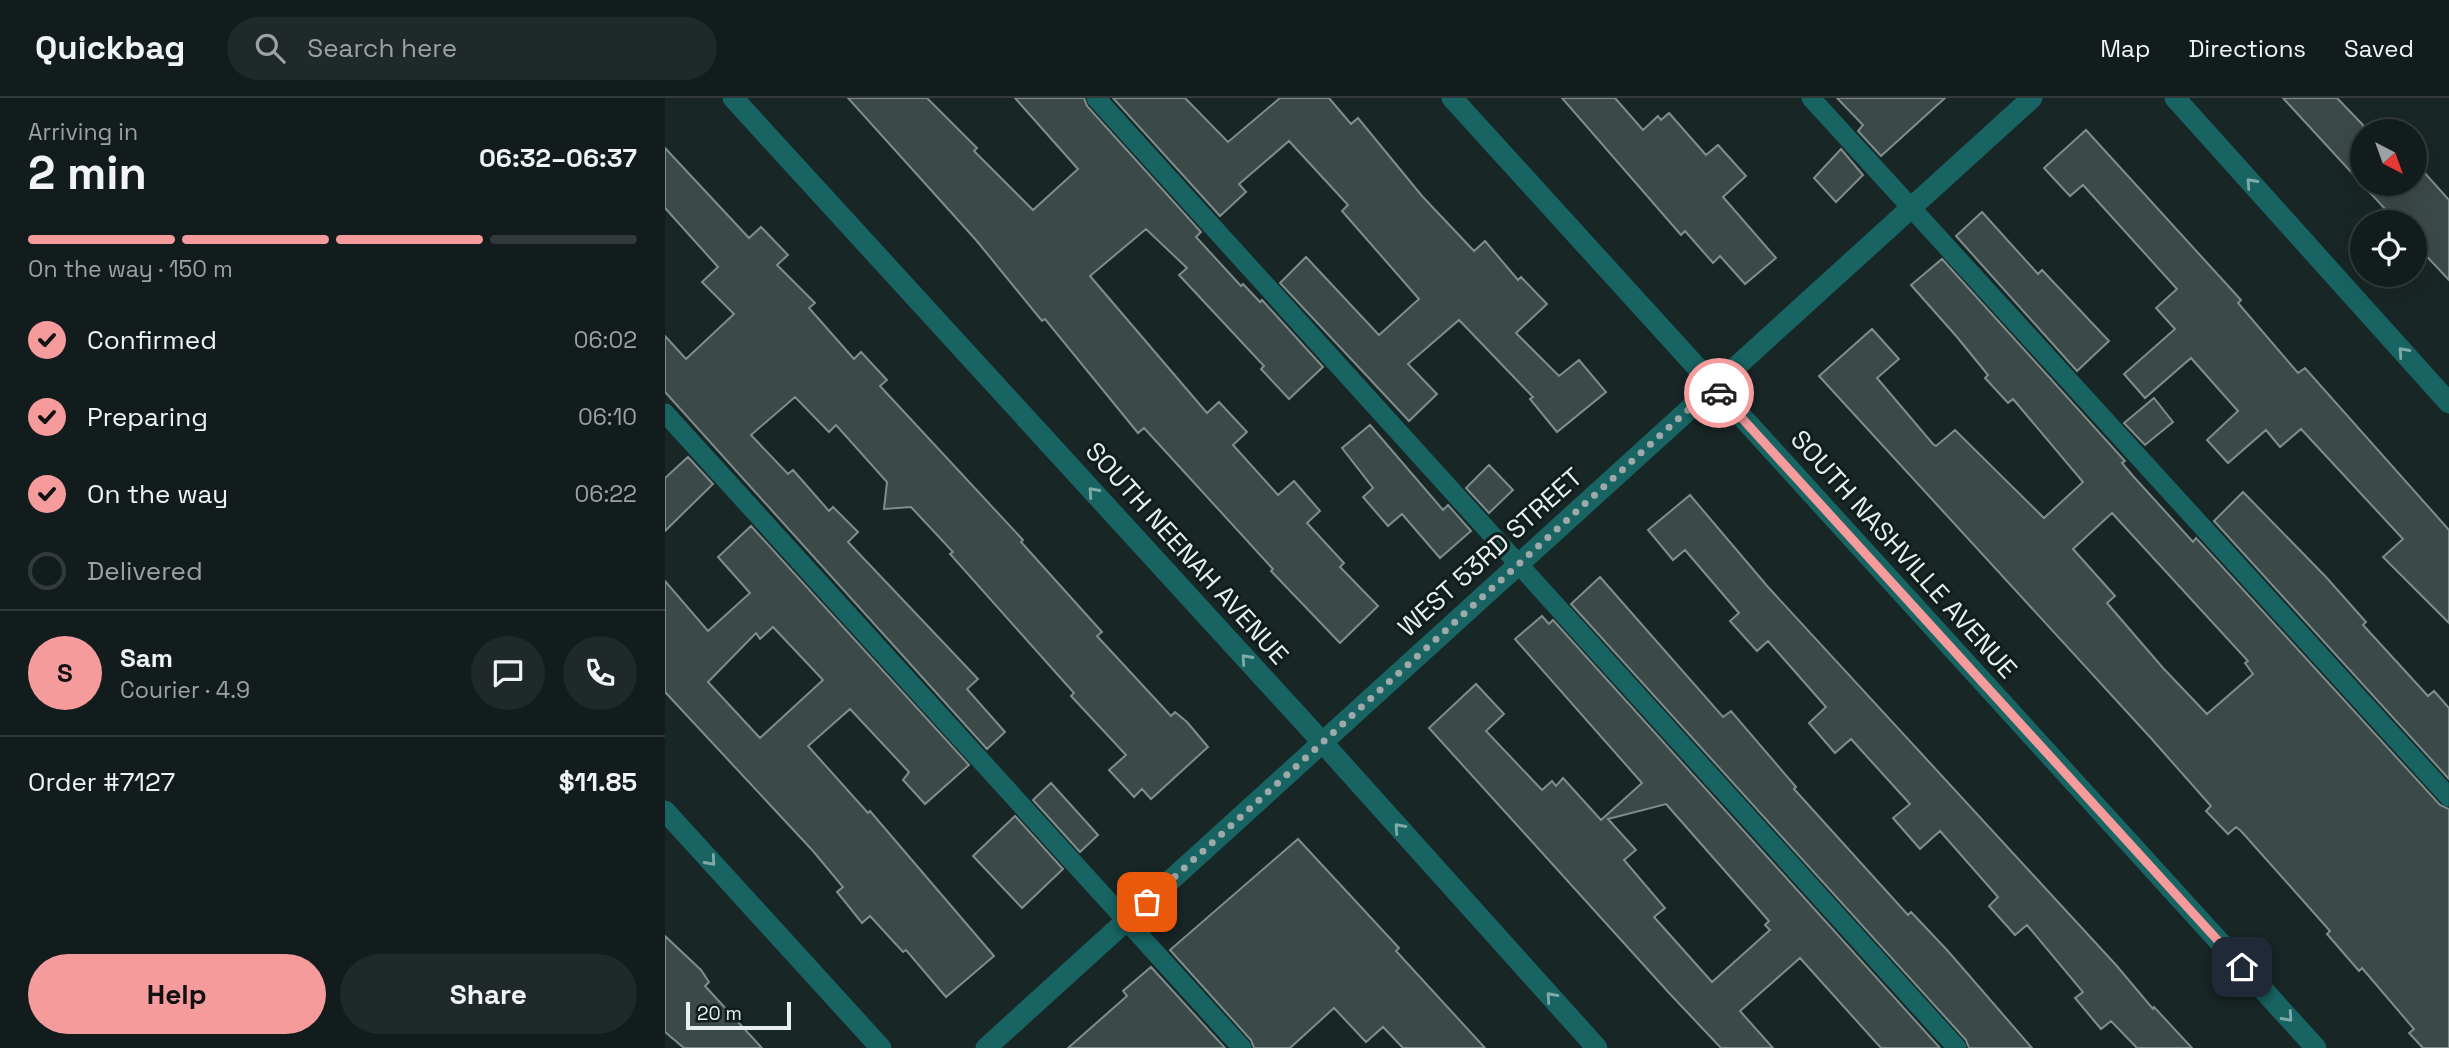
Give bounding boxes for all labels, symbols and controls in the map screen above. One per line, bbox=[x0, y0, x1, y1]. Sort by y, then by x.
search box bbox=[227, 17, 717, 80]
text: Quickbag bbox=[35, 27, 185, 69]
icon: search bbox=[251, 29, 289, 67]
text: Search here bbox=[307, 31, 457, 65]
text: Map bbox=[2100, 33, 2150, 64]
text: Directions bbox=[2188, 33, 2306, 64]
text: Saved bbox=[2344, 33, 2414, 64]
text: Arriving in bbox=[28, 117, 138, 147]
north arrow bbox=[2350, 119, 2427, 196]
map controls bbox=[2350, 119, 2427, 287]
text: 06:32–06:37 bbox=[479, 141, 637, 175]
text: 2 min bbox=[28, 144, 147, 202]
one-way arrow bbox=[2247, 178, 2259, 191]
button: locate bbox=[2350, 210, 2427, 287]
text: On the way · 150 m bbox=[28, 254, 233, 284]
icon: check bbox=[28, 321, 66, 359]
text: Confirmed bbox=[87, 323, 217, 357]
text: 06:02 bbox=[574, 325, 637, 355]
one-way arrow bbox=[2399, 347, 2412, 360]
courier bbox=[1684, 358, 1754, 428]
icon: car bbox=[1700, 374, 1738, 412]
icon: check bbox=[28, 398, 66, 436]
text: Preparing bbox=[87, 400, 208, 434]
text: 06:10 bbox=[578, 402, 637, 432]
street label: SOUTH NASHVILLE AVENUE bbox=[1783, 423, 2025, 685]
street label: SOUTH NEENAH AVENUE bbox=[1078, 435, 1296, 671]
street label: WEST 53RD STREET bbox=[1391, 460, 1589, 644]
icon: check bbox=[28, 475, 66, 513]
text: On the way bbox=[87, 477, 228, 511]
text: 06:22 bbox=[575, 479, 637, 509]
one-way arrow bbox=[1089, 487, 1101, 500]
text: Delivered bbox=[87, 554, 203, 588]
button: chat bbox=[471, 636, 545, 710]
button: phone bbox=[563, 636, 637, 710]
text: Sam bbox=[120, 641, 173, 675]
one-way arrow bbox=[1242, 654, 1255, 667]
text: S bbox=[57, 656, 73, 690]
text: Courier · 4.9 bbox=[120, 675, 250, 705]
text: Order #7127 bbox=[28, 765, 175, 799]
text: $11.85 bbox=[559, 765, 637, 799]
one-way arrow bbox=[1395, 823, 1407, 836]
one-way arrow bbox=[703, 853, 715, 866]
pin bbox=[1117, 872, 1177, 932]
icon: bag bbox=[1128, 883, 1166, 921]
pin bbox=[2212, 937, 2272, 997]
icon: home bbox=[2223, 948, 2261, 986]
button: Help bbox=[28, 954, 326, 1034]
button: Share bbox=[340, 954, 637, 1034]
one-way arrow bbox=[1547, 992, 1559, 1005]
scale bar bbox=[686, 999, 791, 1031]
text: 20 m bbox=[697, 1001, 742, 1026]
one-way arrow bbox=[2279, 1009, 2292, 1022]

